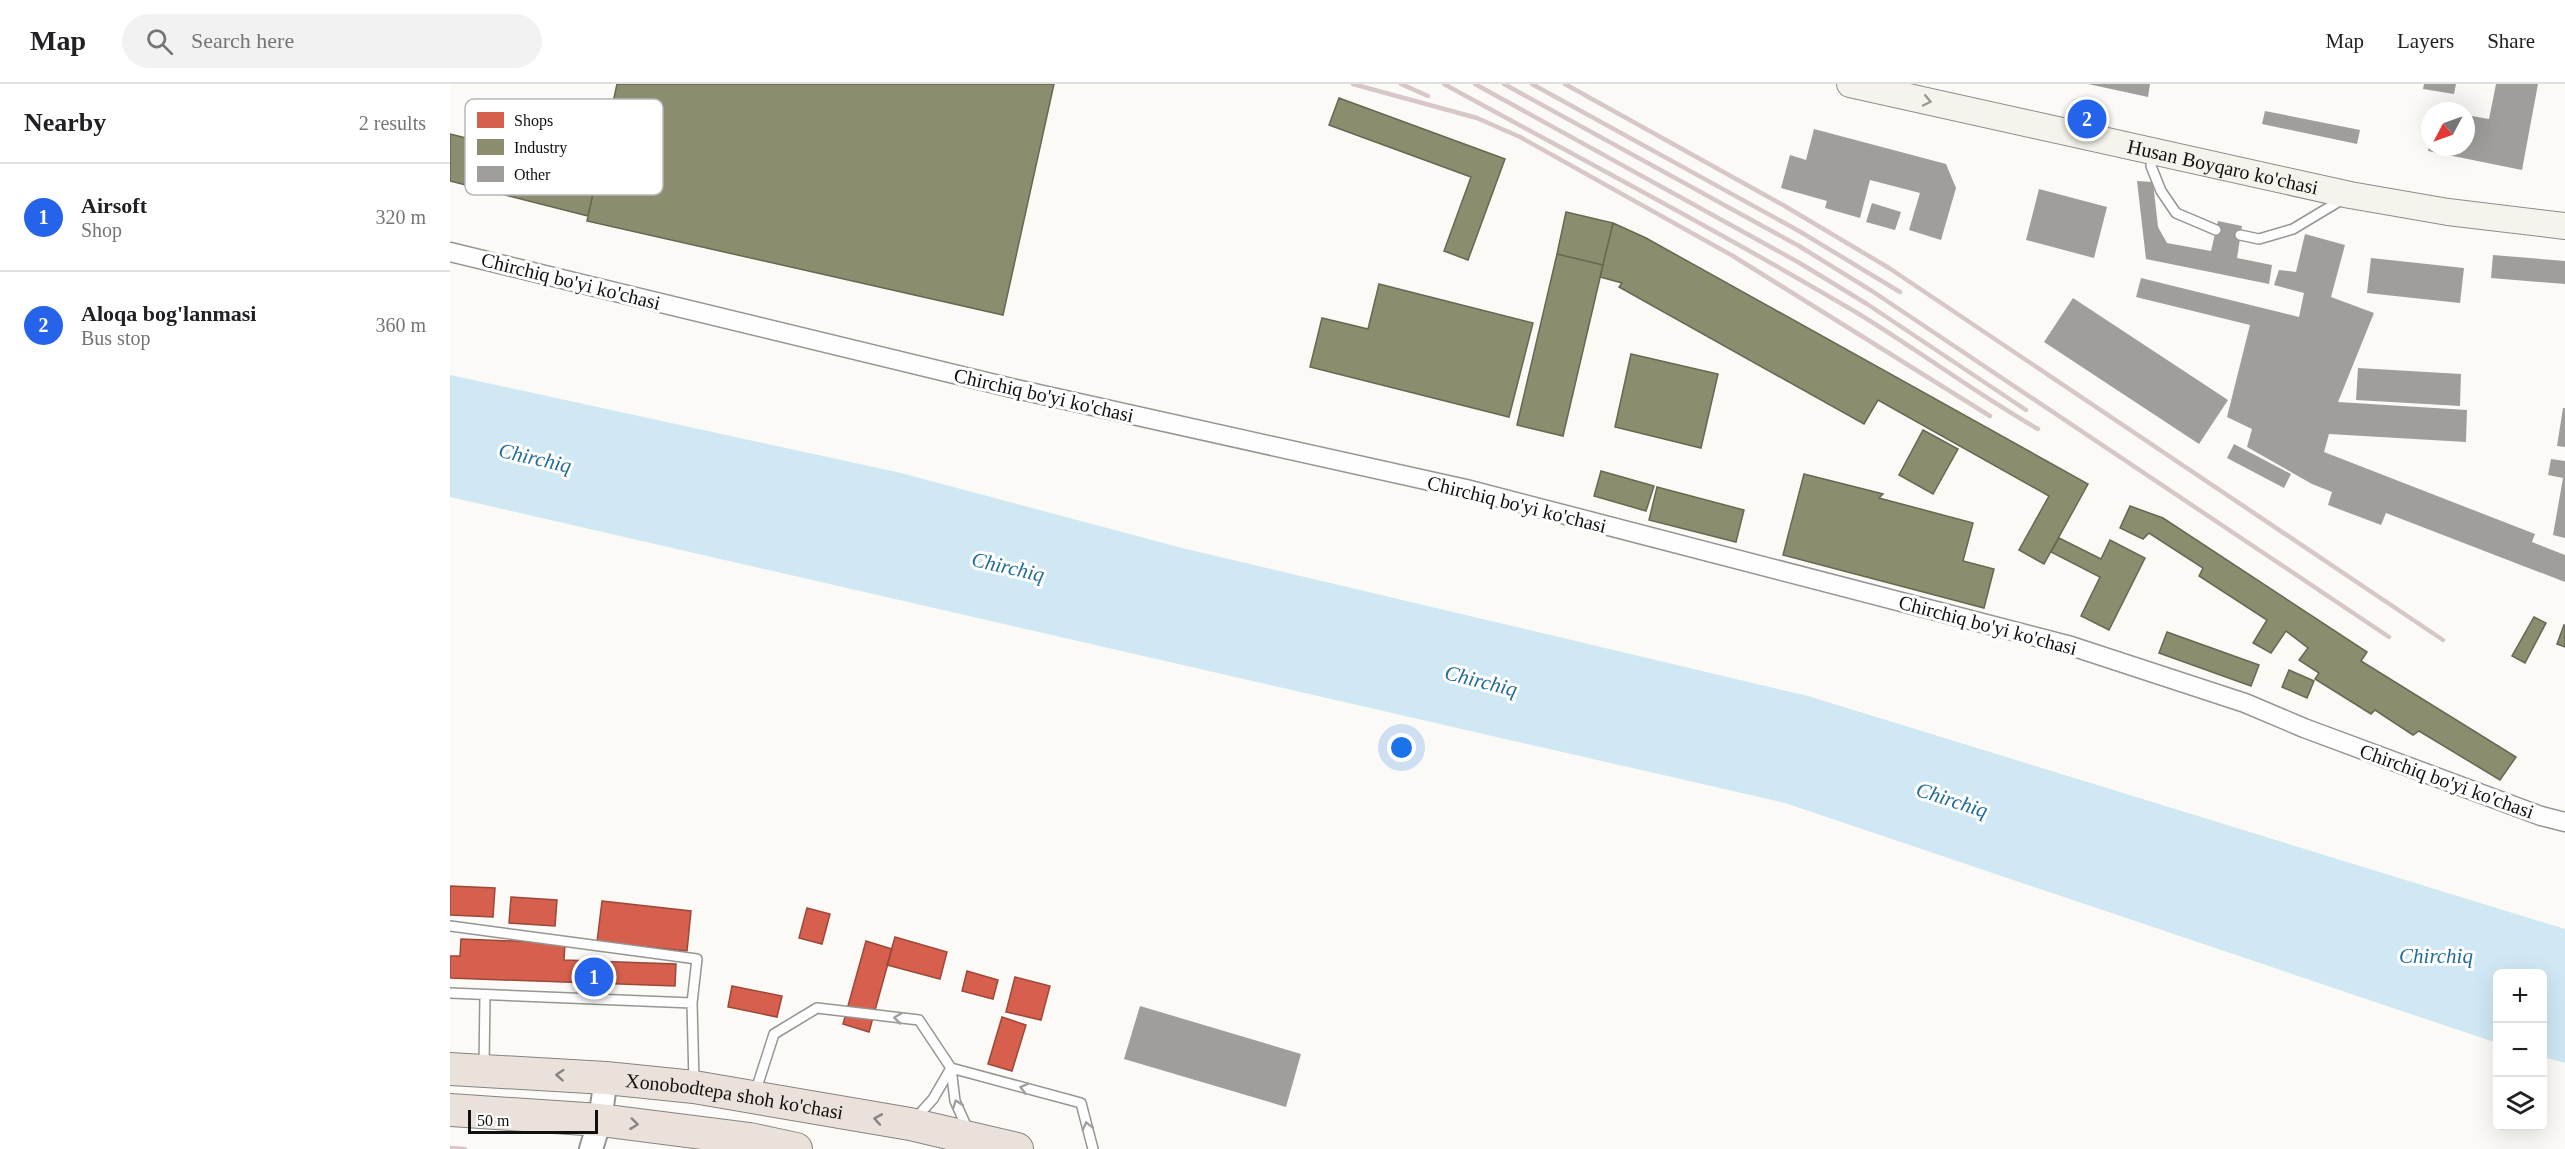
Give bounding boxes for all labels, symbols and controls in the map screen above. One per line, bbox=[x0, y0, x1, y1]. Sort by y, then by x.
search box bbox=[122, 14, 542, 68]
text: Map bbox=[30, 25, 86, 56]
icon: search bbox=[143, 25, 176, 58]
text: Search here bbox=[191, 28, 294, 53]
text: Map bbox=[2326, 29, 2364, 53]
text: Layers bbox=[2397, 29, 2454, 53]
text: Share bbox=[2487, 29, 2535, 53]
one-way arrow bbox=[1922, 94, 1932, 107]
pin: 2 bbox=[2068, 96, 2106, 141]
legend bbox=[465, 99, 663, 195]
north arrow bbox=[2421, 102, 2475, 156]
text: Nearby bbox=[24, 108, 106, 137]
text: 2 results bbox=[359, 112, 426, 134]
text: Shops bbox=[514, 112, 553, 130]
street label: Husan Boyqaro ko'chasi bbox=[2125, 135, 2321, 199]
text: Industry bbox=[514, 139, 567, 157]
text: Other bbox=[514, 166, 551, 183]
text: Airsoft bbox=[81, 193, 147, 218]
text: 1 bbox=[39, 206, 49, 228]
text: 320 m bbox=[375, 206, 426, 228]
text: Shop bbox=[81, 219, 122, 241]
street label: Chirchiq bo'yi ko'chasi bbox=[479, 248, 663, 315]
text: Aloqa bog'lanmasi bbox=[81, 301, 256, 326]
text: 2 bbox=[39, 314, 49, 336]
text: 360 m bbox=[375, 314, 426, 336]
text: Bus stop bbox=[81, 327, 150, 349]
street label: Chirchiq bo'yi ko'chasi bbox=[952, 364, 1136, 427]
water label: Chirchiq bbox=[496, 438, 574, 478]
street label: Chirchiq bo'yi ko'chasi bbox=[1425, 471, 1609, 538]
water label: Chirchiq bbox=[969, 547, 1047, 587]
street label: Chirchiq bo'yi ko'chasi bbox=[1896, 591, 2080, 660]
water label: Chirchiq bbox=[1442, 660, 1520, 702]
your location bbox=[1387, 733, 1416, 762]
street label: Chirchiq bo'yi ko'chasi bbox=[2357, 739, 2538, 824]
water label: Chirchiq bbox=[1913, 777, 1991, 823]
water label: Chirchiq bbox=[2399, 944, 2473, 968]
pin: 1 bbox=[574, 954, 614, 1000]
map controls bbox=[2493, 969, 2547, 1131]
button: + bbox=[2493, 969, 2547, 1023]
one-way arrow bbox=[893, 1012, 902, 1024]
button: − bbox=[2493, 1023, 2547, 1077]
one-way arrow bbox=[555, 1069, 564, 1082]
street label: Xonobodtepa shoh ko'chasi bbox=[624, 1069, 846, 1123]
button: layers bbox=[2493, 1077, 2547, 1131]
one-way arrow bbox=[1019, 1082, 1029, 1095]
one-way arrow bbox=[952, 1099, 964, 1110]
scale bar bbox=[468, 1107, 598, 1134]
text: 50 m bbox=[477, 1112, 509, 1129]
one-way arrow bbox=[873, 1113, 882, 1125]
one-way arrow bbox=[629, 1118, 638, 1130]
one-way arrow bbox=[1081, 1121, 1094, 1131]

